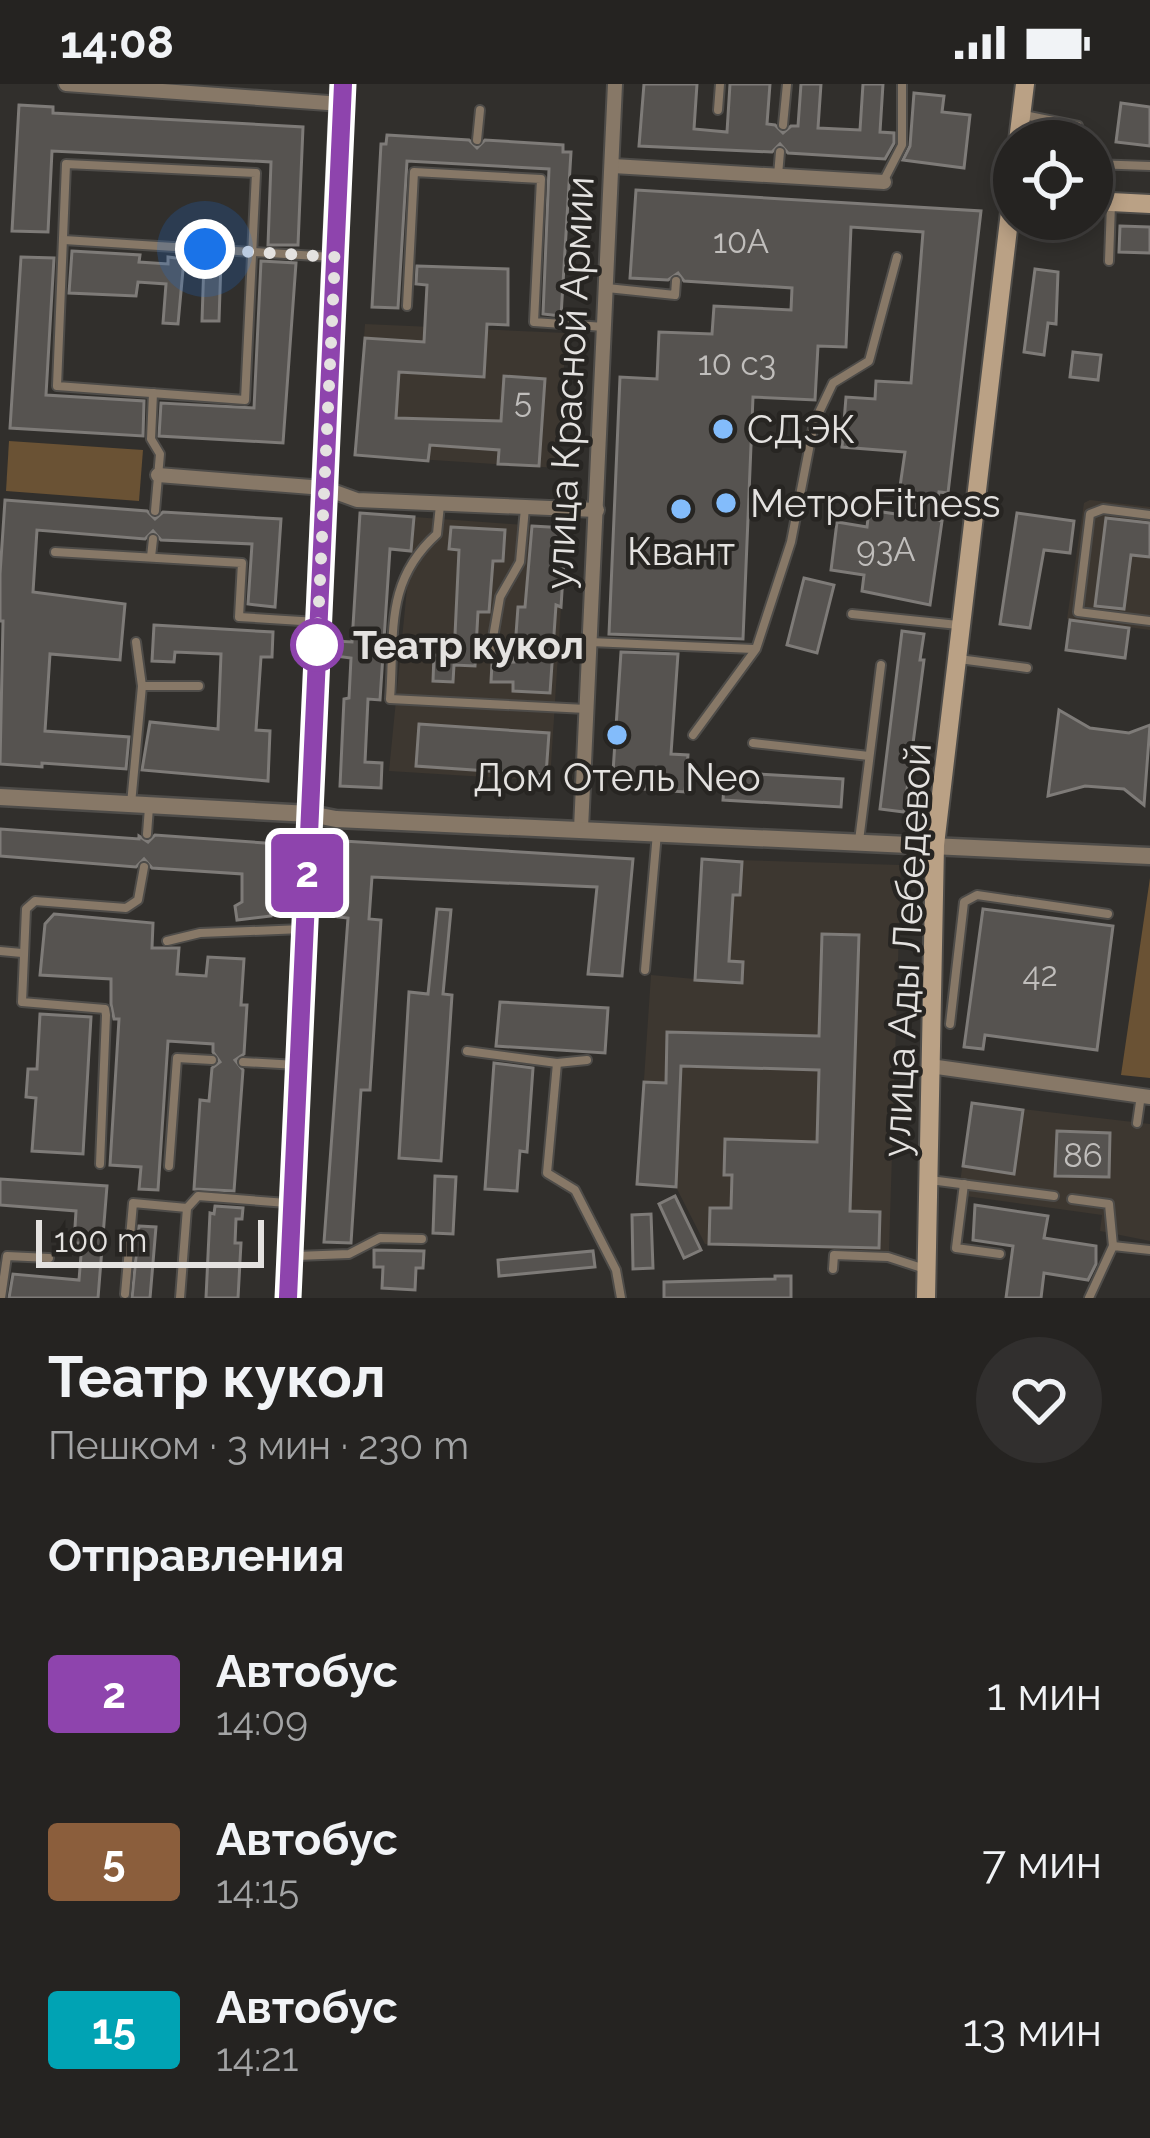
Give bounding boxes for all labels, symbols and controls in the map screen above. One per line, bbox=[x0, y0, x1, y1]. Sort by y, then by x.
text: 14:08 bbox=[60, 16, 174, 69]
map controls bbox=[993, 120, 1113, 240]
button: locate bbox=[993, 120, 1113, 240]
street label: улица Красной Армии bbox=[535, 175, 603, 591]
your location bbox=[175, 219, 235, 279]
house number: 10А bbox=[713, 222, 769, 261]
house number: 10 с3 bbox=[698, 344, 776, 383]
house number: 5 bbox=[514, 381, 532, 420]
place label: СДЭК bbox=[747, 406, 855, 452]
marker: СДЭК bbox=[710, 416, 736, 442]
place label: МетроFitness bbox=[750, 480, 1000, 526]
marker: МетроFitness bbox=[713, 490, 739, 516]
marker: Квант bbox=[668, 496, 694, 522]
place label: Квант bbox=[627, 528, 735, 574]
house number: 93А bbox=[856, 530, 916, 569]
marker: Театр кукол bbox=[292, 620, 342, 670]
place label: Театр кукол bbox=[353, 622, 584, 668]
marker: Дом Отель Neo bbox=[604, 722, 630, 748]
street label: улица Ады Лебедевой bbox=[872, 742, 940, 1158]
place label: Дом Отель Neo bbox=[473, 754, 761, 800]
line badge: 2 bbox=[268, 834, 346, 912]
text: 2 bbox=[295, 848, 319, 897]
house number: 42 bbox=[1022, 955, 1058, 994]
house number: 86 bbox=[1063, 1136, 1103, 1175]
scale bar bbox=[36, 1214, 264, 1267]
text: 100 m bbox=[54, 1221, 147, 1260]
button: heart bbox=[976, 1337, 1102, 1463]
text: Театр кукол bbox=[48, 1343, 386, 1410]
text: Пешком · 3 мин · 230 m bbox=[48, 1422, 469, 1468]
text: Отправления bbox=[48, 1529, 345, 1582]
text: Автобус bbox=[216, 1645, 398, 1698]
text: 1 мин bbox=[987, 1668, 1102, 1721]
text: 2 bbox=[102, 1669, 126, 1718]
text: 14:09 bbox=[216, 1698, 308, 1744]
text: Автобус bbox=[216, 1813, 398, 1866]
text: 7 мин bbox=[982, 1836, 1102, 1889]
text: 5 bbox=[102, 1837, 126, 1886]
text: 14:15 bbox=[216, 1866, 299, 1912]
text: Автобус bbox=[216, 1981, 398, 2034]
text: 13 мин bbox=[963, 2004, 1102, 2057]
text: 15 bbox=[92, 2005, 136, 2054]
text: 14:21 bbox=[216, 2034, 298, 2080]

